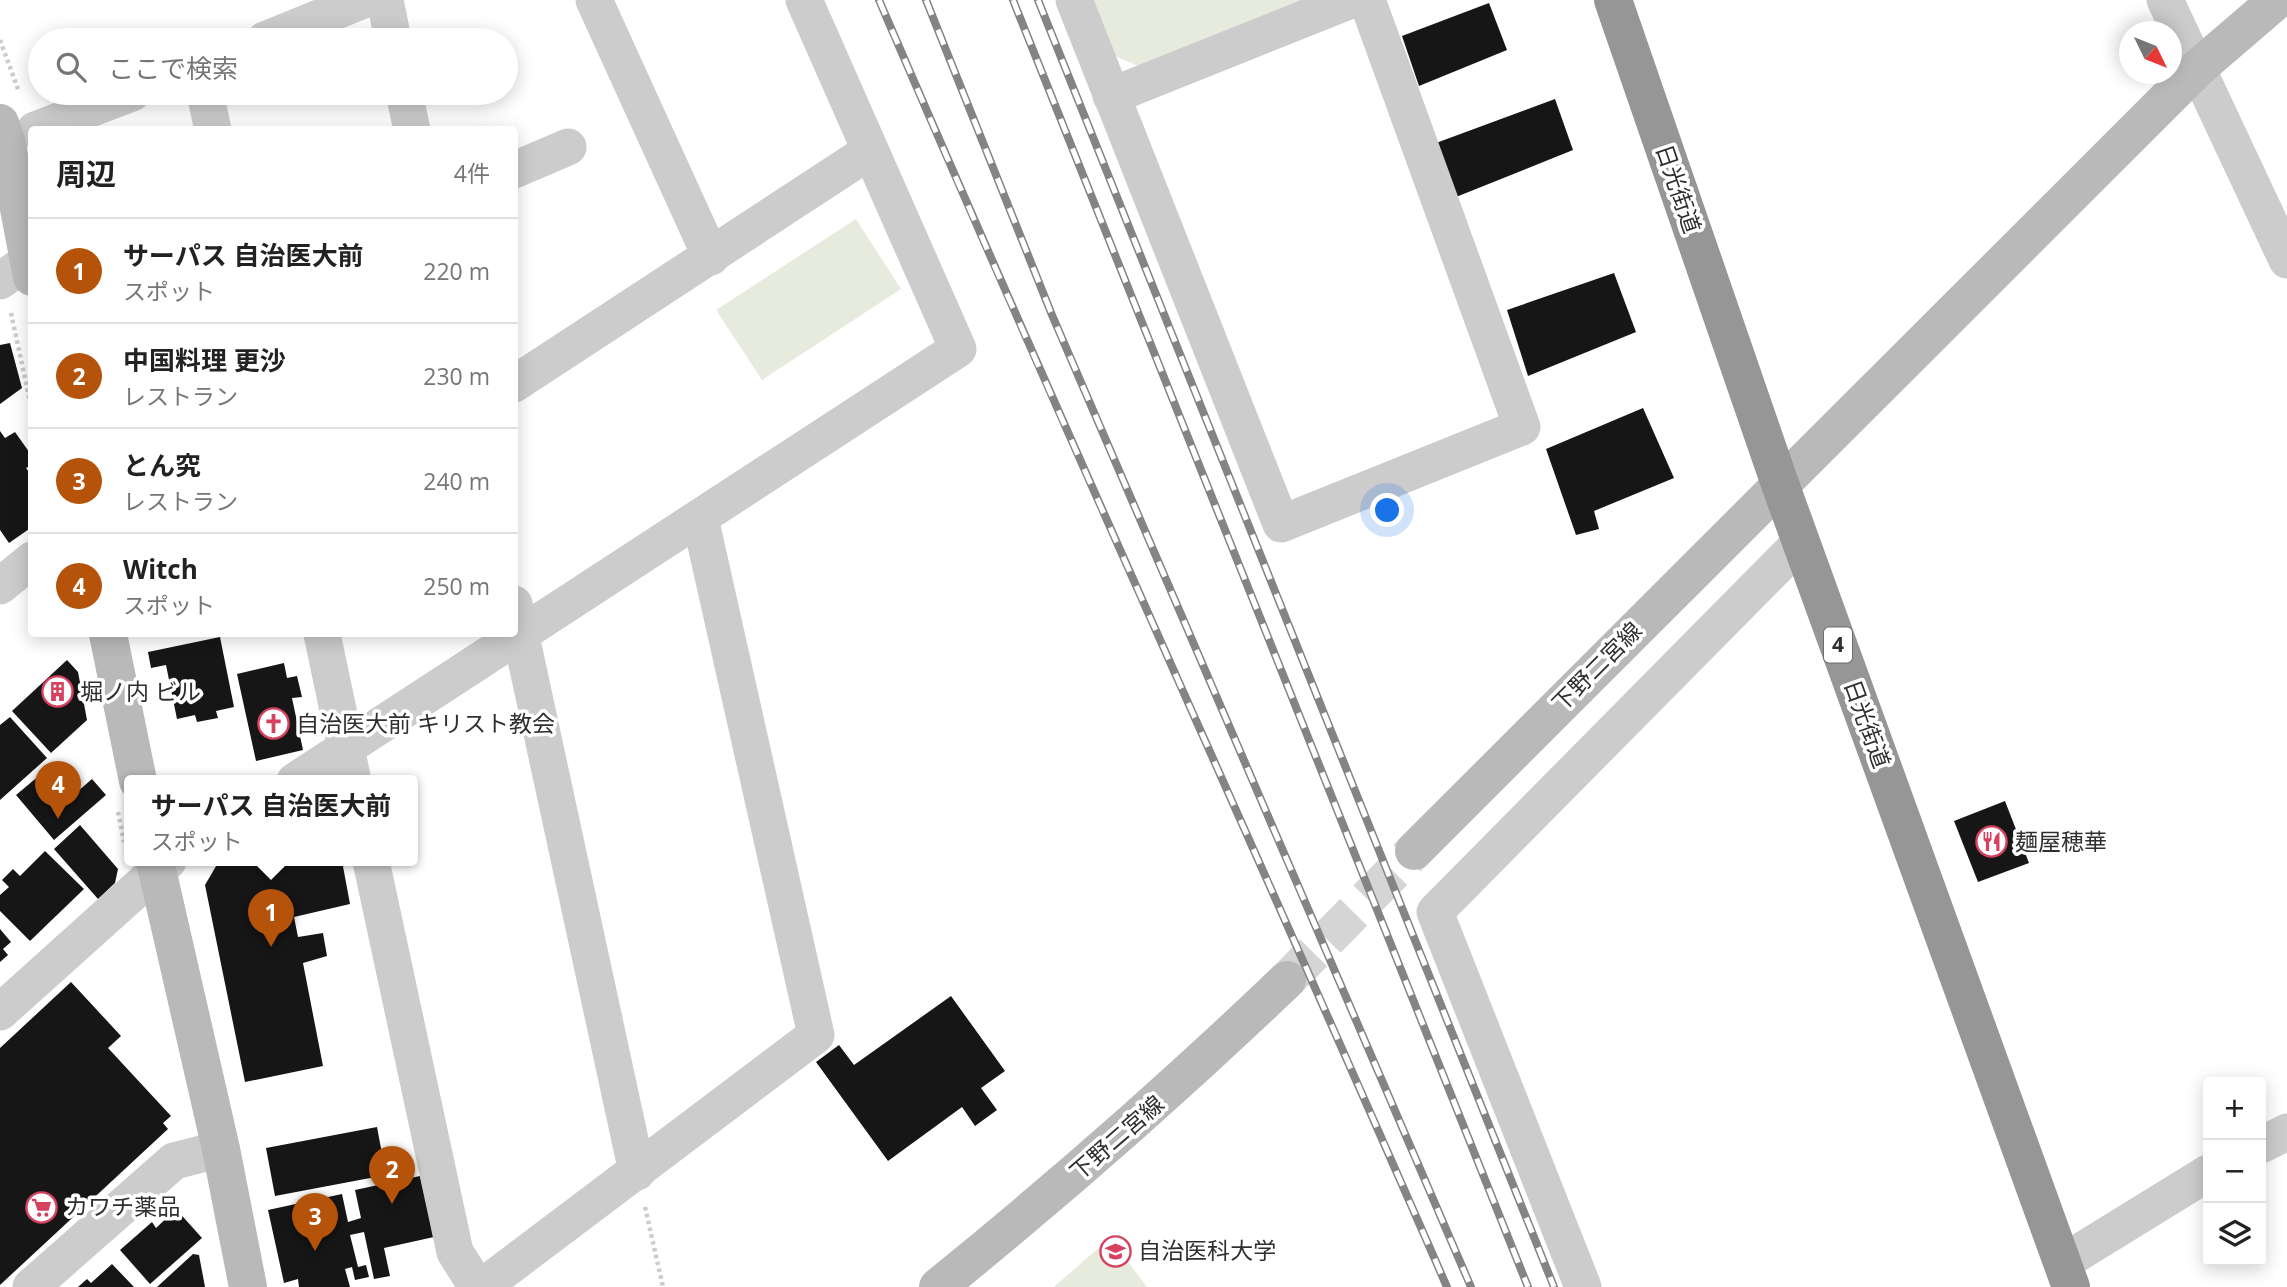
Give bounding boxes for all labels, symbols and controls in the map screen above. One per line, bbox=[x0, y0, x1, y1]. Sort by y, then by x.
north arrow bbox=[2119, 21, 2182, 84]
search box bbox=[28, 28, 518, 105]
icon: search bbox=[52, 48, 90, 86]
text: ここで検索 bbox=[108, 50, 238, 86]
street label: 日光街道 bbox=[1649, 140, 1709, 237]
text: 周辺 bbox=[56, 153, 116, 194]
text: 4件 bbox=[454, 157, 490, 189]
text: サーパス 自治医大前 bbox=[123, 237, 364, 273]
text: 1 bbox=[72, 255, 86, 287]
text: 220 m bbox=[423, 255, 490, 287]
text: スポット bbox=[123, 275, 215, 307]
text: 中国料理 更沙 bbox=[123, 342, 286, 378]
text: 2 bbox=[72, 360, 86, 392]
text: 230 m bbox=[423, 360, 490, 392]
text: レストラン bbox=[123, 380, 238, 412]
text: とん究 bbox=[123, 447, 201, 483]
text: 3 bbox=[72, 465, 86, 497]
text: 240 m bbox=[423, 465, 490, 497]
text: レストラン bbox=[123, 485, 238, 517]
your location bbox=[1370, 493, 1404, 527]
text: Witch bbox=[123, 551, 198, 587]
text: 4 bbox=[72, 570, 86, 602]
text: 250 m bbox=[423, 570, 490, 602]
text: スポット bbox=[123, 589, 215, 621]
street label: 下野二宮線 bbox=[1544, 614, 1648, 718]
road number: 4 bbox=[1824, 628, 1852, 662]
building icon: 堀ノ内 ビル bbox=[40, 675, 74, 709]
place label: 堀ノ内 ビル bbox=[80, 675, 201, 707]
street label: 日光街道 bbox=[1837, 675, 1899, 772]
church icon: 自治医大前 キリスト教会 bbox=[256, 707, 290, 741]
place label: 自治医大前 キリスト教会 bbox=[296, 707, 555, 739]
pin: 4 bbox=[35, 761, 81, 819]
popup bbox=[124, 775, 418, 866]
text: サーパス 自治医大前 bbox=[151, 787, 391, 823]
text: スポット bbox=[151, 825, 243, 857]
restaurant icon: 麺屋穂華 bbox=[1975, 825, 2009, 859]
place label: 麺屋穂華 bbox=[2015, 825, 2107, 857]
pin: 1 bbox=[248, 889, 294, 947]
map controls bbox=[2203, 1077, 2266, 1266]
button: + bbox=[2203, 1077, 2266, 1140]
street label: 下野二宮線 bbox=[1062, 1087, 1170, 1187]
button: − bbox=[2203, 1140, 2266, 1203]
pin: 2 bbox=[369, 1146, 415, 1204]
supermarket icon: カワチ薬品 bbox=[25, 1190, 59, 1224]
place label: カワチ薬品 bbox=[65, 1190, 180, 1222]
pin: 3 bbox=[292, 1193, 338, 1251]
button: layers bbox=[2203, 1203, 2266, 1266]
school or university icon: 自治医科大学 bbox=[1098, 1234, 1132, 1268]
place label: 自治医科大学 bbox=[1138, 1234, 1276, 1266]

